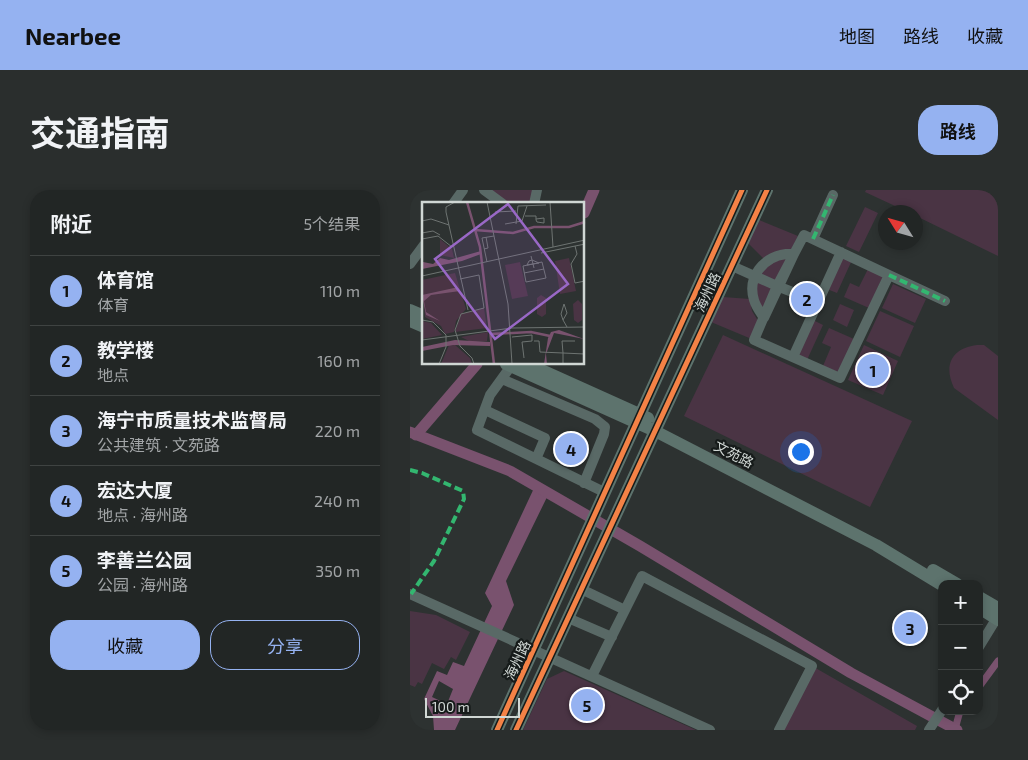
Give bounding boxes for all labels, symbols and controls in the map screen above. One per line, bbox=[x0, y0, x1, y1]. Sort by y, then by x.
text: Nearbee bbox=[25, 21, 121, 50]
text: 地图 bbox=[839, 25, 875, 47]
text: 路线 bbox=[903, 25, 939, 47]
text: 收藏 bbox=[967, 25, 1003, 47]
button: 路线 bbox=[918, 105, 998, 155]
text: 交通指南 bbox=[30, 111, 170, 153]
inset map bbox=[422, 202, 585, 365]
north arrow bbox=[878, 205, 923, 250]
text: 附近 bbox=[50, 211, 92, 236]
text: 5个结果 bbox=[303, 214, 360, 233]
text: 体育馆 bbox=[97, 268, 154, 291]
street label: 海州路 bbox=[690, 269, 724, 315]
pin: 2 bbox=[791, 280, 823, 318]
text: 1 bbox=[63, 281, 69, 300]
text: 110 m bbox=[320, 281, 360, 300]
text: 体育 bbox=[97, 295, 129, 314]
text: 教学楼 bbox=[97, 338, 154, 361]
text: 2 bbox=[61, 351, 71, 370]
text: 160 m bbox=[317, 351, 360, 370]
pin: 1 bbox=[857, 351, 889, 389]
text: 地点 bbox=[97, 365, 129, 384]
text: 海宁市质量技术监督局 bbox=[97, 408, 287, 431]
text: 3 bbox=[61, 421, 71, 440]
text: 220 m bbox=[315, 421, 360, 440]
pin: 4 bbox=[555, 430, 587, 468]
text: 公共建筑 · 文苑路 bbox=[97, 435, 220, 454]
street label: 文苑路 bbox=[711, 437, 757, 471]
your location bbox=[788, 439, 814, 465]
text: 宏达大厦 bbox=[97, 478, 173, 501]
text: 4 bbox=[61, 491, 71, 510]
text: 240 m bbox=[314, 491, 360, 510]
text: 地点 · 海州路 bbox=[97, 505, 188, 524]
text: 李善兰公园 bbox=[97, 548, 192, 571]
text: 5 bbox=[62, 561, 70, 580]
text: 350 m bbox=[315, 561, 360, 580]
text: 公园 · 海州路 bbox=[97, 575, 188, 594]
map controls bbox=[938, 580, 983, 715]
button: + bbox=[938, 580, 983, 625]
pin: 3 bbox=[894, 609, 926, 647]
button: 收藏 bbox=[50, 620, 200, 670]
button: 分享 bbox=[210, 620, 360, 670]
button: − bbox=[938, 625, 983, 670]
street label: 海州路 bbox=[500, 637, 534, 683]
button: locate bbox=[938, 670, 983, 715]
pin: 5 bbox=[571, 686, 603, 724]
scale bar bbox=[425, 695, 520, 718]
text: 100 m bbox=[432, 698, 470, 715]

